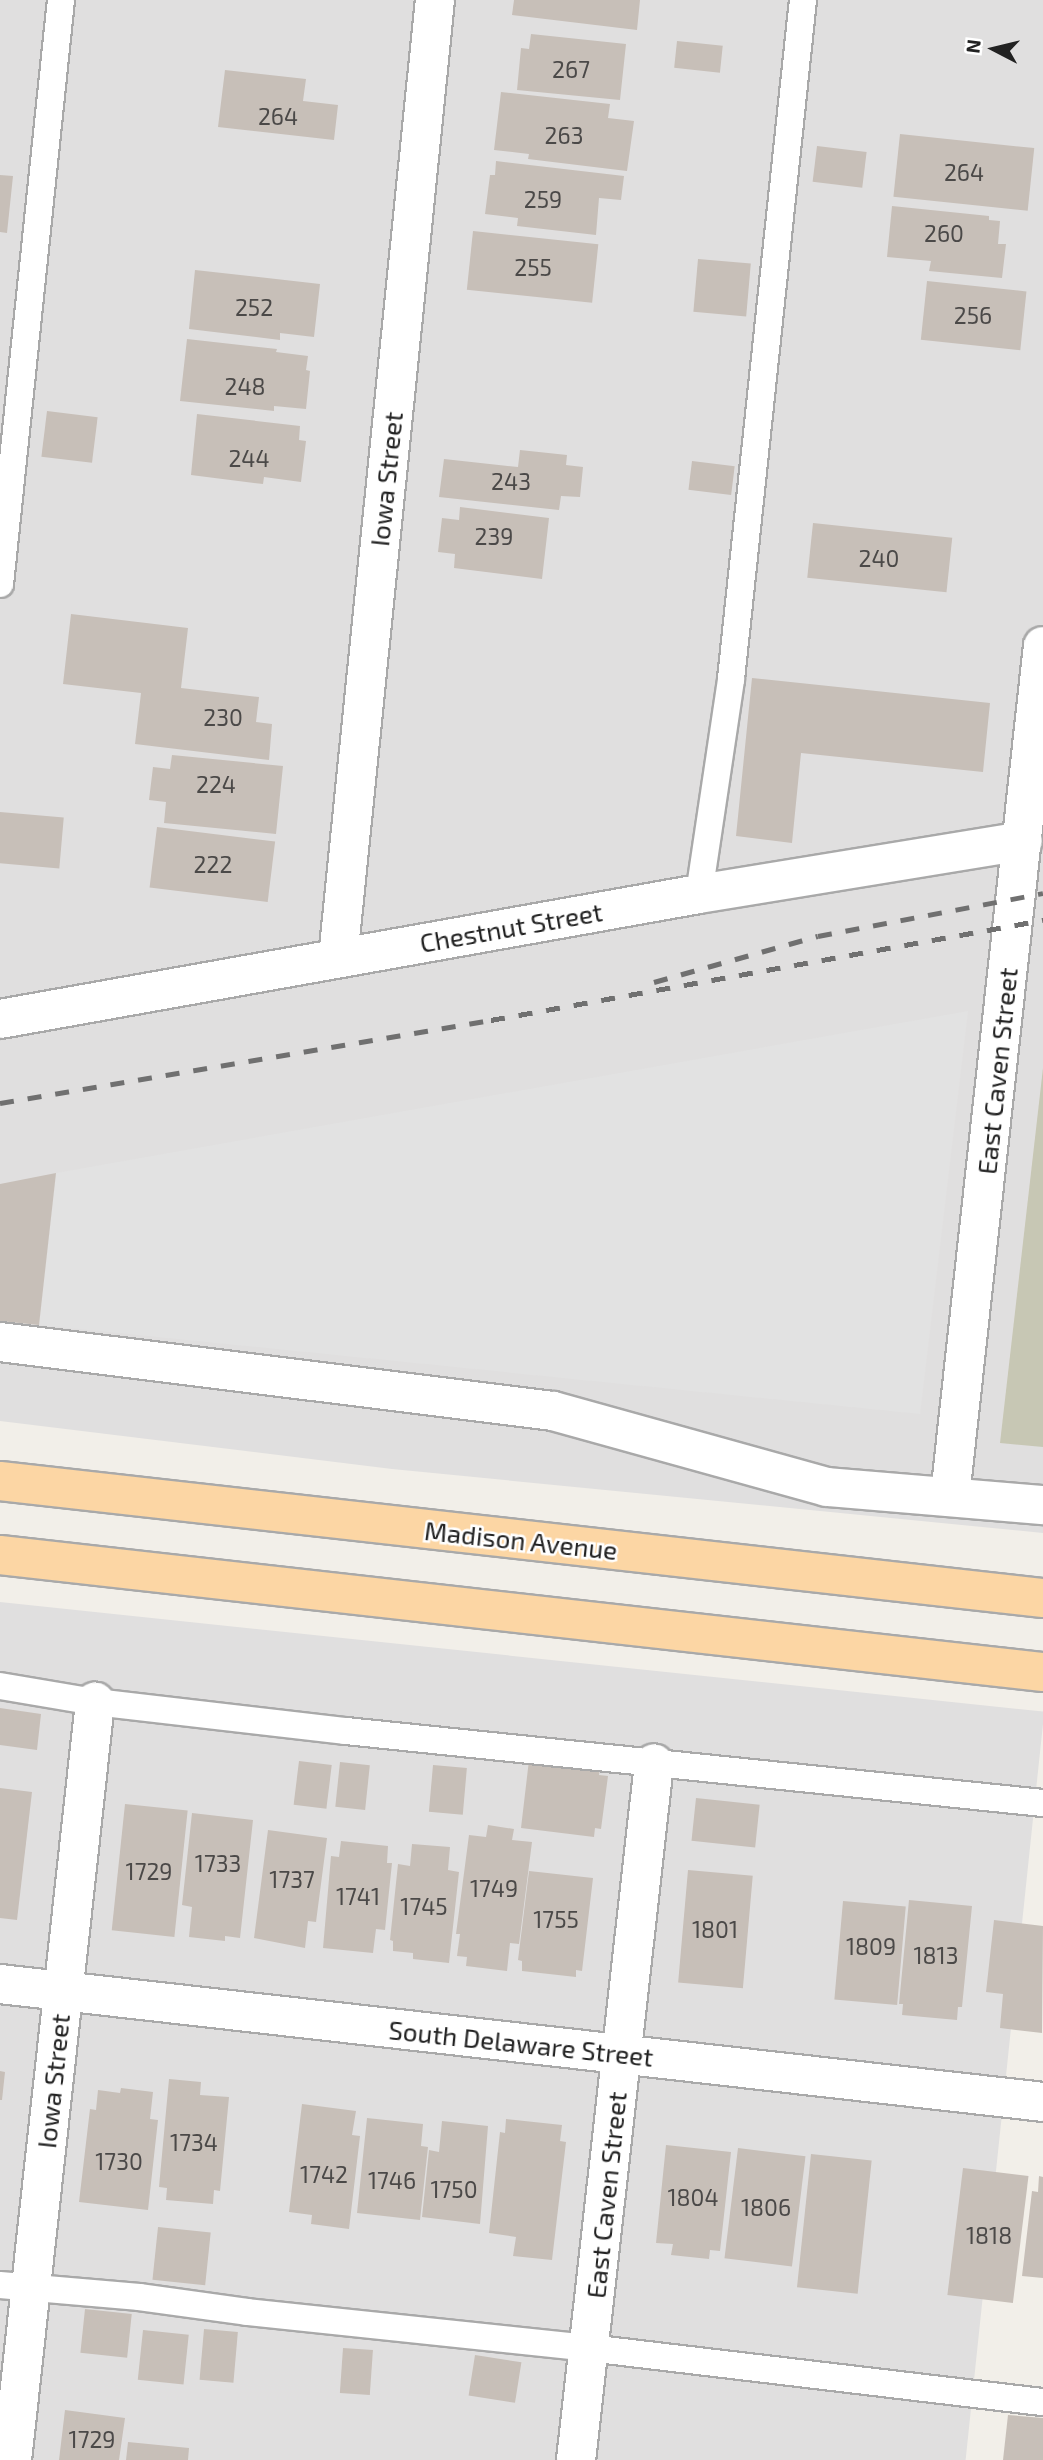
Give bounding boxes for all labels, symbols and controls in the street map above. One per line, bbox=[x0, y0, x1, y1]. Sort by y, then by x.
north arrow bbox=[959, 14, 1029, 84]
text: N bbox=[960, 38, 985, 55]
house number: 267 bbox=[552, 55, 590, 83]
house number: 264 bbox=[258, 102, 298, 130]
house number: 263 bbox=[545, 121, 583, 149]
house number: 264 bbox=[944, 158, 984, 186]
house number: 259 bbox=[524, 185, 562, 213]
house number: 260 bbox=[924, 219, 964, 247]
house number: 255 bbox=[514, 253, 552, 281]
house number: 252 bbox=[235, 293, 273, 321]
house number: 256 bbox=[954, 301, 992, 329]
house number: 248 bbox=[224, 372, 266, 400]
street label: Iowa Street bbox=[363, 410, 409, 548]
house number: 244 bbox=[228, 444, 270, 472]
house number: 243 bbox=[491, 467, 531, 495]
house number: 239 bbox=[475, 522, 513, 550]
house number: 240 bbox=[859, 544, 899, 572]
house number: 230 bbox=[203, 703, 243, 731]
house number: 224 bbox=[196, 770, 236, 798]
house number: 222 bbox=[194, 850, 232, 878]
street label: Chestnut Street bbox=[417, 896, 605, 958]
street label: East Caven Street bbox=[971, 966, 1023, 1176]
street label: Madison Avenue bbox=[423, 1514, 619, 1566]
house number: 1733 bbox=[195, 1849, 241, 1877]
house number: 1729 bbox=[125, 1857, 173, 1885]
house number: 1737 bbox=[269, 1865, 315, 1893]
house number: 1749 bbox=[470, 1874, 518, 1902]
house number: 1741 bbox=[336, 1882, 380, 1910]
house number: 1745 bbox=[400, 1892, 448, 1920]
house number: 1755 bbox=[533, 1905, 579, 1933]
house number: 1801 bbox=[692, 1915, 738, 1943]
house number: 1809 bbox=[846, 1932, 896, 1960]
house number: 1813 bbox=[913, 1941, 959, 1969]
street label: Iowa Street bbox=[30, 2012, 76, 2150]
street label: South Delaware Street bbox=[387, 2014, 655, 2072]
street label: East Caven Street bbox=[580, 2090, 632, 2300]
house number: 1734 bbox=[170, 2128, 218, 2156]
house number: 1730 bbox=[95, 2147, 143, 2175]
house number: 1742 bbox=[300, 2160, 348, 2188]
house number: 1746 bbox=[368, 2166, 416, 2194]
house number: 1750 bbox=[430, 2175, 478, 2203]
house number: 1804 bbox=[667, 2183, 719, 2211]
house number: 1806 bbox=[741, 2193, 791, 2221]
house number: 1818 bbox=[966, 2221, 1012, 2249]
house number: 1729 bbox=[68, 2425, 116, 2453]

